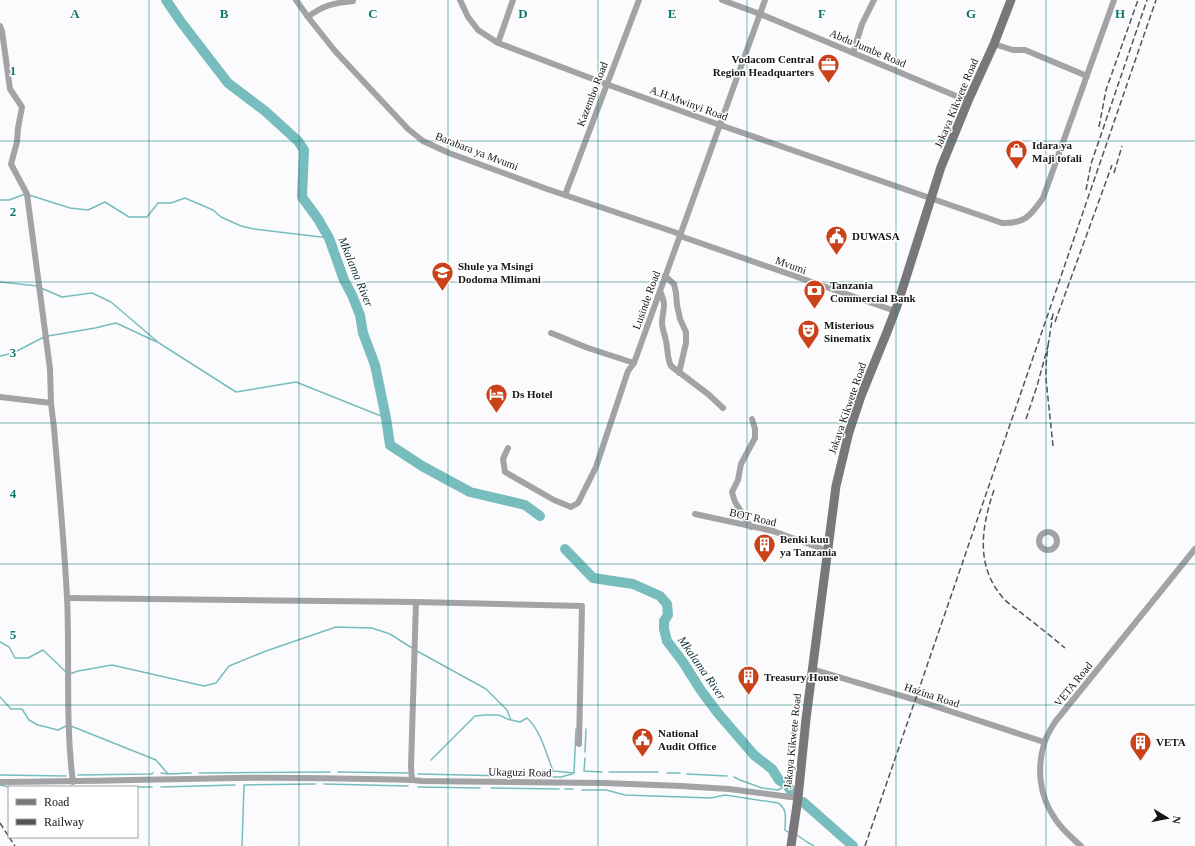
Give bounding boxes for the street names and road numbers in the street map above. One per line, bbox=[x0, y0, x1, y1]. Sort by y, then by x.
street label: Abdu Jumbe Road bbox=[828, 26, 908, 70]
street label: Jakaya Kikwete Road bbox=[932, 56, 980, 149]
street label: Kazembo Road bbox=[574, 60, 610, 128]
street label: A.H.Mwinyi Road bbox=[648, 83, 730, 123]
street label: Barabara ya Mvumi bbox=[434, 130, 520, 172]
street label: Mvumi bbox=[774, 254, 808, 276]
street label: Lusinde Road bbox=[630, 269, 662, 331]
street label: Jakaya Kikwete Road bbox=[826, 360, 868, 455]
street label: BOT Road bbox=[728, 506, 778, 528]
street label: VETA Road bbox=[1051, 659, 1095, 709]
street label: Hazina Road bbox=[903, 680, 961, 710]
street label: Jakaya Kikwete Road bbox=[781, 692, 803, 789]
street label: Ukaguzi Road bbox=[488, 765, 552, 779]

